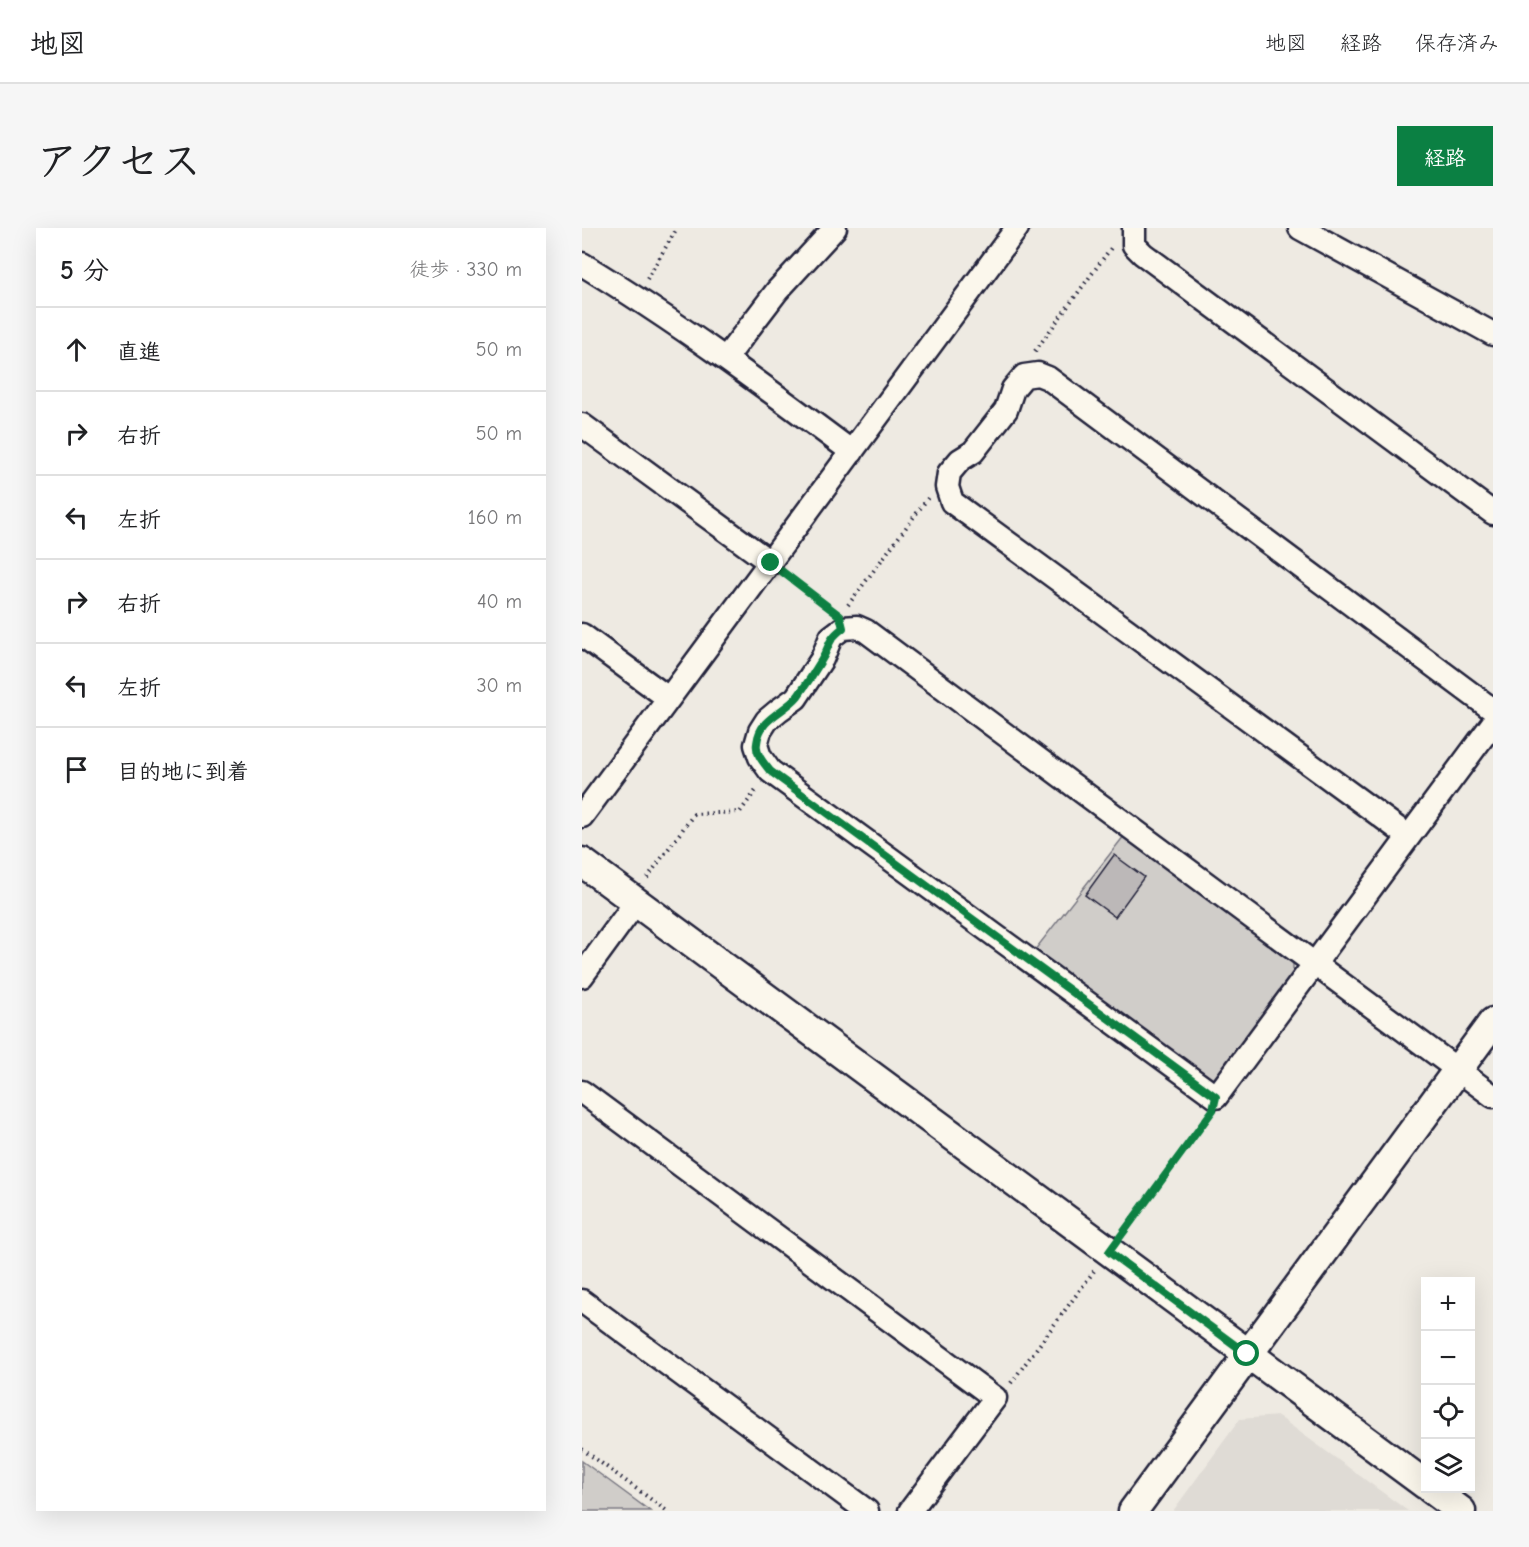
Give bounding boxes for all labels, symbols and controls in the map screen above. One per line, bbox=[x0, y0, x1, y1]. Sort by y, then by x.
text: 地図 bbox=[30, 28, 86, 60]
text: 地図 bbox=[1265, 31, 1307, 55]
text: 経路 bbox=[1340, 31, 1382, 55]
text: 保存済み bbox=[1415, 31, 1499, 55]
button: 経路 bbox=[1397, 126, 1493, 186]
text: アクセス bbox=[36, 137, 201, 186]
text: 5 分 bbox=[60, 256, 109, 286]
text: 徒歩 · 330 m bbox=[409, 258, 522, 281]
icon: ahead bbox=[60, 333, 93, 366]
text: 50 m bbox=[476, 338, 522, 361]
text: 直進 bbox=[117, 339, 161, 365]
icon: right bbox=[60, 417, 93, 450]
text: 50 m bbox=[476, 422, 522, 445]
text: 右折 bbox=[117, 423, 161, 449]
icon: left bbox=[60, 501, 93, 534]
text: 160 m bbox=[468, 506, 522, 529]
text: 左折 bbox=[117, 507, 161, 533]
route end bbox=[757, 549, 783, 575]
icon: right bbox=[60, 585, 93, 618]
text: 40 m bbox=[477, 590, 522, 613]
text: 右折 bbox=[117, 591, 161, 617]
icon: left bbox=[60, 669, 93, 702]
text: 30 m bbox=[476, 674, 522, 697]
text: 左折 bbox=[117, 675, 161, 701]
icon: arrive bbox=[60, 753, 93, 786]
text: 目的地に到着 bbox=[117, 759, 249, 785]
map controls bbox=[1421, 1277, 1475, 1493]
button: + bbox=[1421, 1277, 1475, 1331]
button: − bbox=[1421, 1331, 1475, 1385]
route start bbox=[1233, 1340, 1259, 1366]
button: locate bbox=[1421, 1385, 1475, 1439]
button: layers bbox=[1421, 1439, 1475, 1493]

